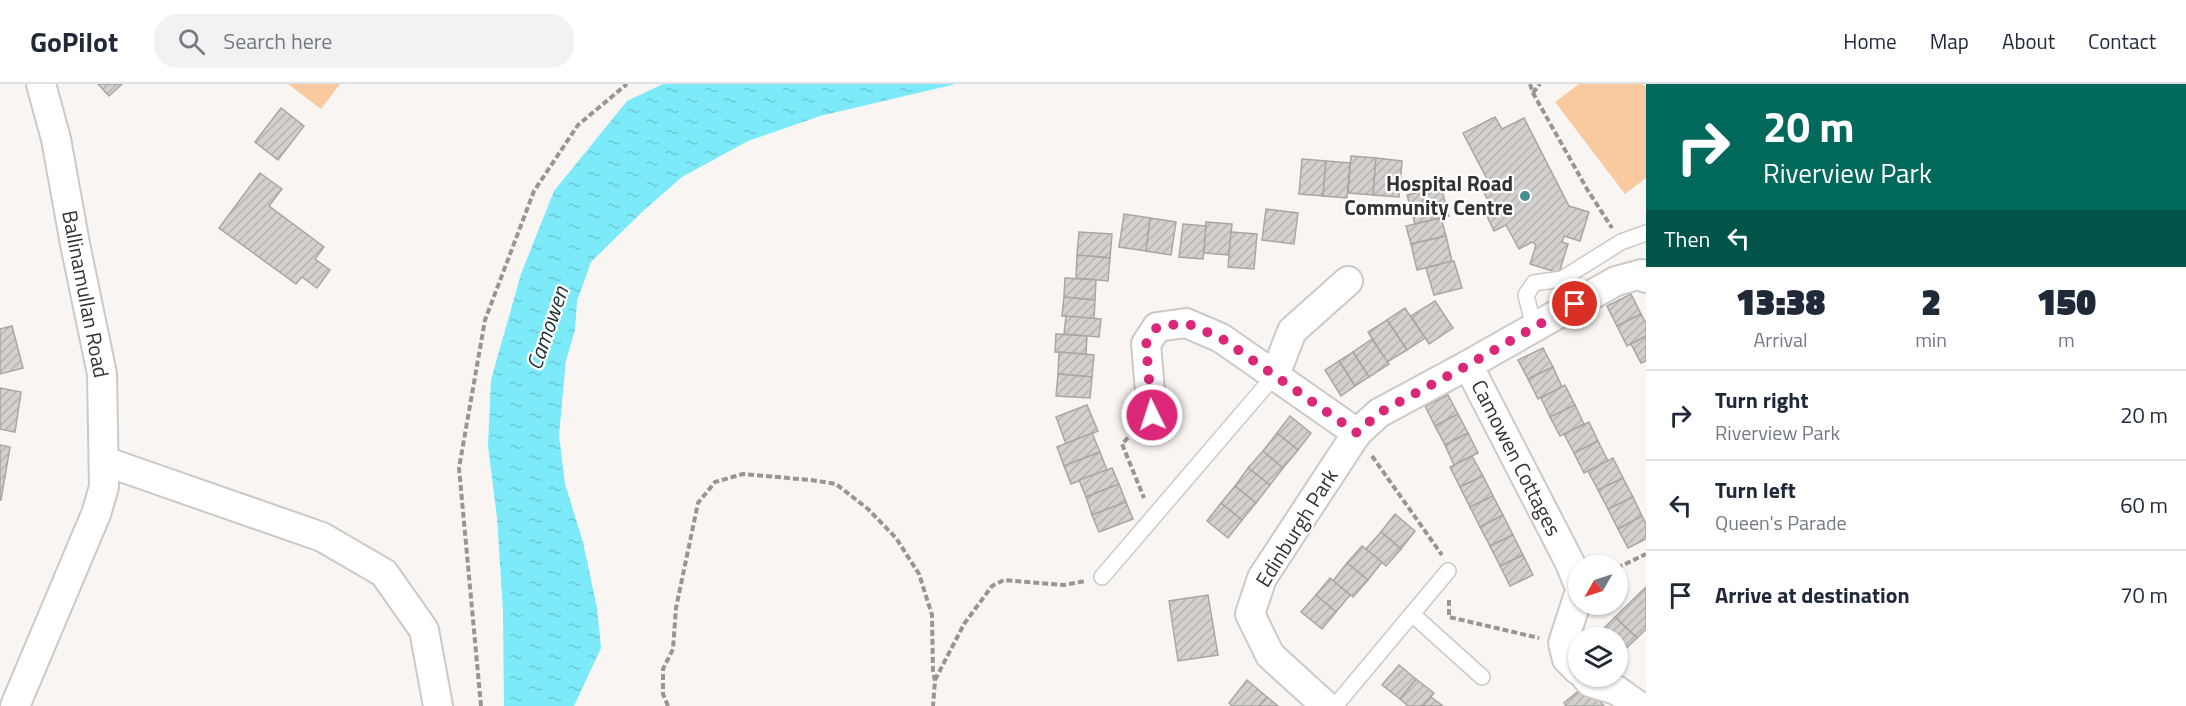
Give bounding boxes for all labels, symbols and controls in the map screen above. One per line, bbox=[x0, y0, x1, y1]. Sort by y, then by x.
search box bbox=[154, 14, 574, 68]
text: GoPilot bbox=[30, 20, 118, 63]
text: Search here bbox=[223, 24, 332, 58]
icon: search bbox=[175, 25, 208, 58]
text: Home bbox=[1843, 25, 1897, 57]
text: Map bbox=[1930, 25, 1969, 57]
text: About bbox=[2002, 25, 2055, 57]
text: Contact bbox=[2088, 25, 2156, 57]
text: 20 m bbox=[1763, 94, 1855, 158]
icon: right bbox=[1664, 108, 1742, 186]
text: Riverview Park bbox=[1763, 152, 1932, 193]
place label: Hospital Road Community Centre bbox=[1344, 167, 1513, 223]
marker: Hospital Road Community Centre bbox=[1518, 189, 1532, 203]
street label: Ballinamullan Road bbox=[54, 207, 118, 380]
text: Then bbox=[1664, 222, 1710, 256]
icon: left bbox=[1722, 222, 1755, 255]
text: 13:38 bbox=[1736, 274, 1825, 329]
text: 2 bbox=[1921, 274, 1941, 329]
text: 150 bbox=[2037, 274, 2096, 329]
pin bbox=[1549, 278, 1600, 329]
water label: Camowen bbox=[517, 281, 578, 374]
icon: arrive bbox=[1558, 287, 1591, 320]
text: Arrival bbox=[1753, 324, 1808, 355]
text: min bbox=[1915, 324, 1947, 355]
text: m bbox=[2058, 324, 2075, 355]
street label: Camowen Cottages bbox=[1464, 374, 1570, 541]
position arrow bbox=[1120, 383, 1184, 447]
text: Turn right bbox=[1715, 383, 1809, 417]
text: 20 m bbox=[2120, 398, 2168, 432]
icon: right bbox=[1664, 399, 1697, 432]
text: Riverview Park bbox=[1715, 417, 1840, 448]
street label: Edinburgh Park bbox=[1247, 462, 1345, 593]
text: Turn left bbox=[1715, 473, 1796, 507]
text: 60 m bbox=[2120, 488, 2168, 522]
icon: left bbox=[1664, 489, 1697, 522]
text: Queen's Parade bbox=[1715, 507, 1847, 538]
north arrow bbox=[1568, 555, 1628, 615]
map controls bbox=[1568, 555, 1628, 687]
text: Arrive at destination bbox=[1715, 578, 1910, 612]
text: 70 m bbox=[2120, 578, 2168, 612]
icon: arrive bbox=[1664, 579, 1697, 612]
button: layers bbox=[1568, 627, 1628, 687]

